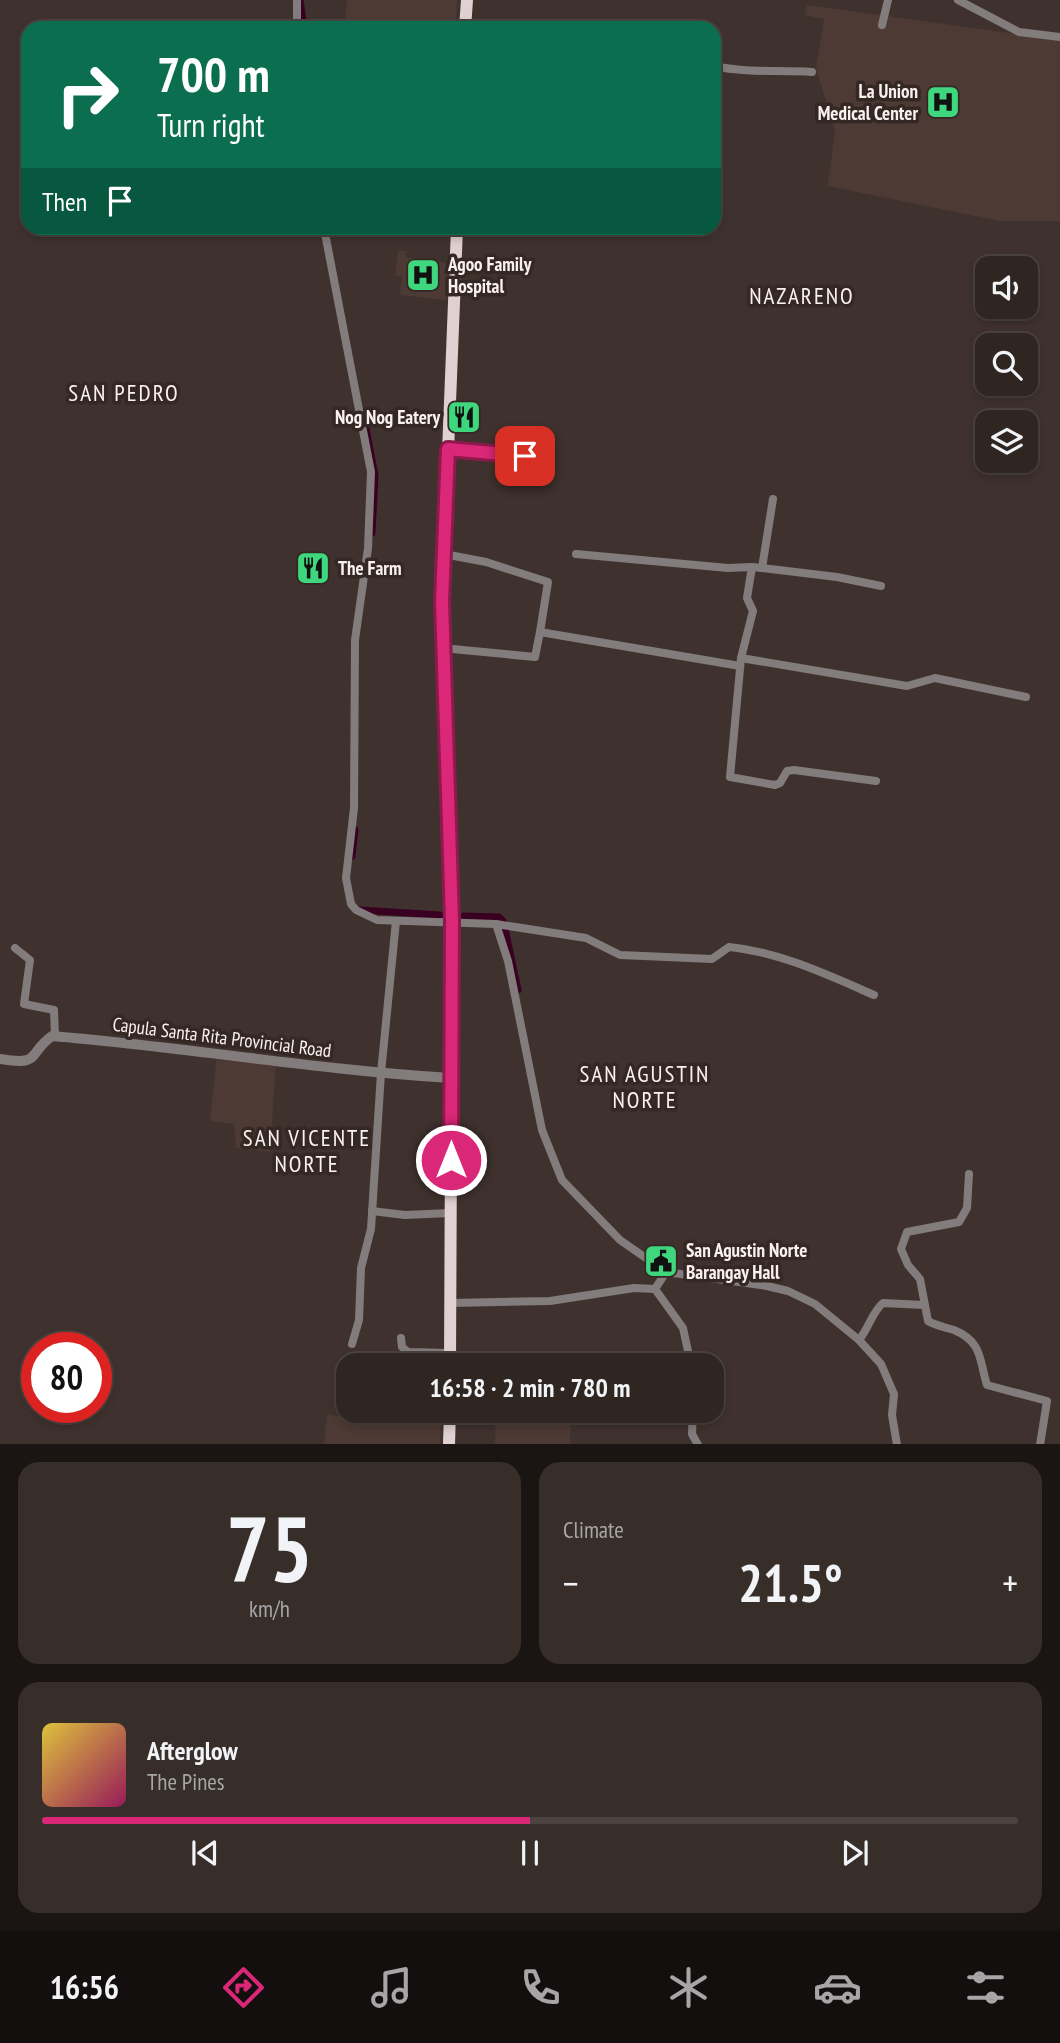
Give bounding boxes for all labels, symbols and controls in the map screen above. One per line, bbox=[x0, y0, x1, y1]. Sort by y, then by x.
text: 700 m bbox=[157, 42, 270, 106]
icon: right bbox=[42, 49, 133, 140]
place label: La Union Medical Center bbox=[818, 79, 918, 125]
hospital icon: La Union Medical Center bbox=[924, 83, 962, 121]
text: Turn right bbox=[157, 104, 265, 146]
icon: arrive bbox=[101, 182, 139, 220]
text: Then bbox=[42, 185, 87, 218]
place label: Agoo Family Hospital bbox=[447, 252, 532, 298]
hospital icon: Agoo Family Hospital bbox=[404, 256, 442, 294]
map controls bbox=[975, 256, 1038, 473]
button: sound bbox=[975, 256, 1038, 319]
district label: NAZARENO bbox=[749, 281, 855, 310]
button: search bbox=[975, 333, 1038, 396]
district label: SAN PEDRO bbox=[68, 378, 180, 407]
restaurant icon: Nog Nog Eatery bbox=[445, 398, 483, 436]
place label: Nog Nog Eatery bbox=[335, 405, 440, 429]
button: layers bbox=[975, 410, 1038, 473]
pin bbox=[495, 426, 555, 486]
icon: arrive bbox=[506, 437, 544, 475]
restaurant icon: The Farm bbox=[294, 549, 332, 587]
place label: The Farm bbox=[338, 556, 402, 580]
street label: Capula Santa Rita Provincial Road bbox=[111, 1012, 333, 1062]
district label: SAN AGUSTIN NORTE bbox=[580, 1059, 710, 1114]
district label: SAN VICENTE NORTE bbox=[243, 1123, 371, 1178]
position arrow bbox=[414, 1123, 488, 1197]
place label: San Agustin Norte Barangay Hall bbox=[686, 1238, 807, 1284]
public building icon: San Agustin Norte Barangay Hall bbox=[642, 1242, 680, 1280]
speed limit sign: 80 bbox=[21, 1332, 112, 1423]
text: 16:58 · 2 min · 780 m bbox=[430, 1371, 630, 1404]
text: 75 bbox=[226, 1489, 313, 1607]
text: Climate bbox=[563, 1515, 624, 1544]
text: 21.5° bbox=[738, 1549, 843, 1616]
text: − bbox=[563, 1558, 579, 1607]
text: + bbox=[1002, 1558, 1018, 1607]
text: km/h bbox=[249, 1594, 290, 1623]
text: Afterglow bbox=[147, 1734, 238, 1767]
text: The Pines bbox=[147, 1767, 225, 1796]
icon: previous bbox=[186, 1834, 224, 1872]
icon: pause bbox=[511, 1834, 549, 1872]
icon: next bbox=[836, 1834, 874, 1872]
icon: directions bbox=[219, 1963, 268, 2012]
icon: music bbox=[367, 1963, 416, 2012]
icon: phone bbox=[516, 1963, 565, 2012]
icon: climate bbox=[664, 1963, 713, 2012]
icon: car bbox=[813, 1963, 862, 2012]
icon: filters bbox=[961, 1963, 1010, 2012]
text: 16:56 bbox=[50, 1966, 119, 2008]

